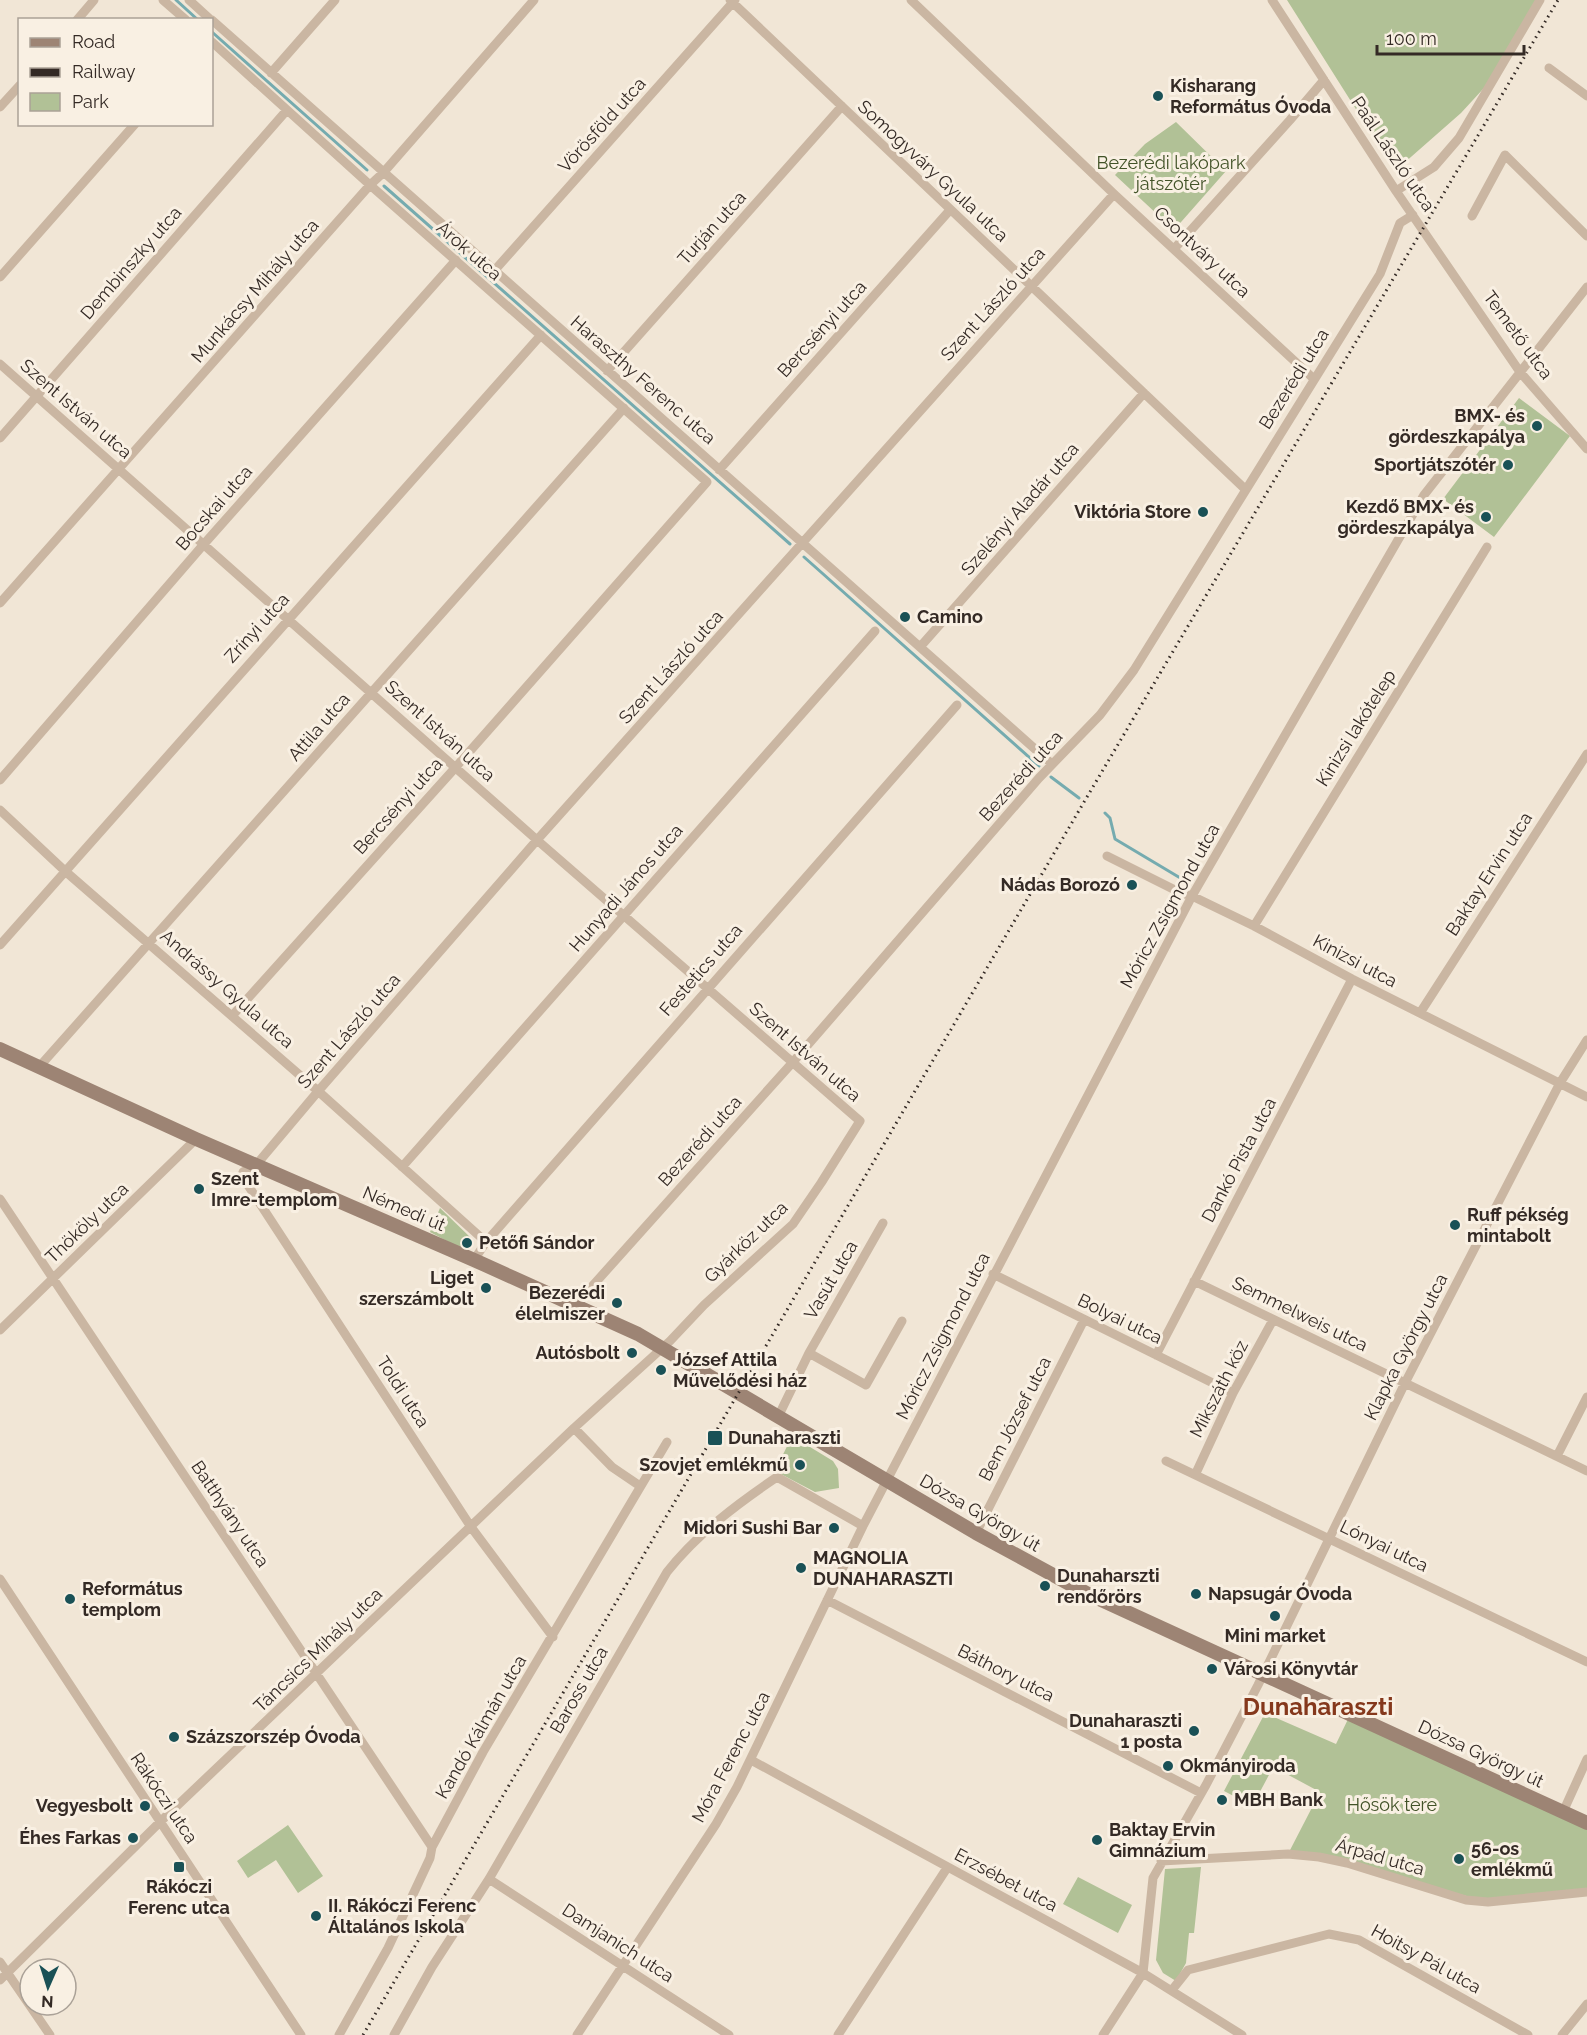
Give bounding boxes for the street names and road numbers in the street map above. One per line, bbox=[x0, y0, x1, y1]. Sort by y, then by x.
street label: Vörösföld utca bbox=[554, 73, 650, 176]
street label: Paál László utca bbox=[1347, 92, 1440, 215]
street label: Somogyváry Gyula utca bbox=[854, 95, 1013, 246]
street label: Turján utca bbox=[673, 187, 750, 269]
street label: Dembinszky utca bbox=[76, 202, 185, 323]
street label: Csontváry utca bbox=[1150, 202, 1255, 302]
street label: Munkácsy Mihály utca bbox=[187, 215, 323, 367]
street label: Árok utca bbox=[433, 216, 507, 285]
street label: Szent László utca bbox=[936, 243, 1049, 365]
street label: Bercsényi utca bbox=[773, 276, 870, 381]
street label: Temető utca bbox=[1479, 286, 1557, 383]
street label: Haraszthy Ferenc utca bbox=[567, 311, 720, 448]
street label: Bezerédi utca bbox=[1254, 325, 1333, 433]
street label: Szent István utca bbox=[16, 355, 136, 463]
street label: Szelényi Aladár utca bbox=[957, 438, 1083, 579]
street label: Bocskai utca bbox=[171, 461, 256, 554]
street label: Zrínyi utca bbox=[220, 589, 293, 667]
street label: Szent László utca bbox=[614, 606, 727, 728]
street label: Kinizsi lakótelep bbox=[1311, 666, 1400, 790]
street label: Szent István utca bbox=[381, 676, 500, 786]
street label: Attila utca bbox=[283, 688, 354, 765]
street label: Bezerédi utca bbox=[975, 726, 1067, 825]
street label: Bercsényi utca bbox=[349, 753, 446, 858]
street label: Baktay Ervin utca bbox=[1441, 808, 1536, 939]
street label: Hunyadi János utca bbox=[565, 820, 687, 956]
street label: Móricz Zsigmond utca bbox=[1116, 820, 1224, 992]
street label: Festetics utca bbox=[655, 919, 746, 1020]
street label: Andrássy Gyula utca bbox=[156, 925, 298, 1052]
street label: Kinizsi utca bbox=[1310, 930, 1401, 991]
street label: Szent László utca bbox=[293, 969, 404, 1092]
street label: Szent István utca bbox=[745, 998, 865, 1106]
street label: Bezerédi utca bbox=[654, 1091, 746, 1190]
street label: Dankó Pista utca bbox=[1197, 1094, 1280, 1226]
street label: Thököly utca bbox=[41, 1178, 132, 1267]
street label: Némedi út bbox=[360, 1182, 449, 1235]
street label: Gyárköz utca bbox=[700, 1197, 792, 1287]
street label: Vasút utca bbox=[800, 1237, 862, 1323]
street label: Móricz Zsigmond utca bbox=[891, 1249, 994, 1423]
street label: Klapka György utca bbox=[1360, 1270, 1452, 1423]
street label: Semmelweis utca bbox=[1229, 1272, 1371, 1355]
street label: Bolyai utca bbox=[1075, 1289, 1166, 1348]
street label: Mikszáth köz bbox=[1185, 1337, 1252, 1441]
street label: Toldi utca bbox=[373, 1352, 434, 1431]
street label: Bem József utca bbox=[974, 1353, 1055, 1484]
street label: Batthyány utca bbox=[187, 1457, 274, 1571]
street label: Dózsa György út bbox=[916, 1469, 1044, 1556]
street label: Lónyai utca bbox=[1337, 1515, 1432, 1576]
street label: Táncsics Mihály utca bbox=[249, 1583, 386, 1716]
street label: Báthory utca bbox=[955, 1639, 1058, 1706]
street label: Baross utca bbox=[545, 1643, 612, 1737]
street label: Kandó Kálmán utca bbox=[431, 1651, 530, 1802]
street label: Móra Ferenc utca bbox=[687, 1688, 774, 1826]
street label: Dózsa György út bbox=[1415, 1715, 1547, 1792]
street label: Rákóczi utca bbox=[126, 1748, 202, 1847]
street label: Árpád utca bbox=[1333, 1833, 1427, 1879]
street label: Erzsébet utca bbox=[951, 1844, 1061, 1916]
street label: Damjanich utca bbox=[559, 1899, 678, 1986]
street label: Hoitsy Pál utca bbox=[1368, 1920, 1485, 1997]

